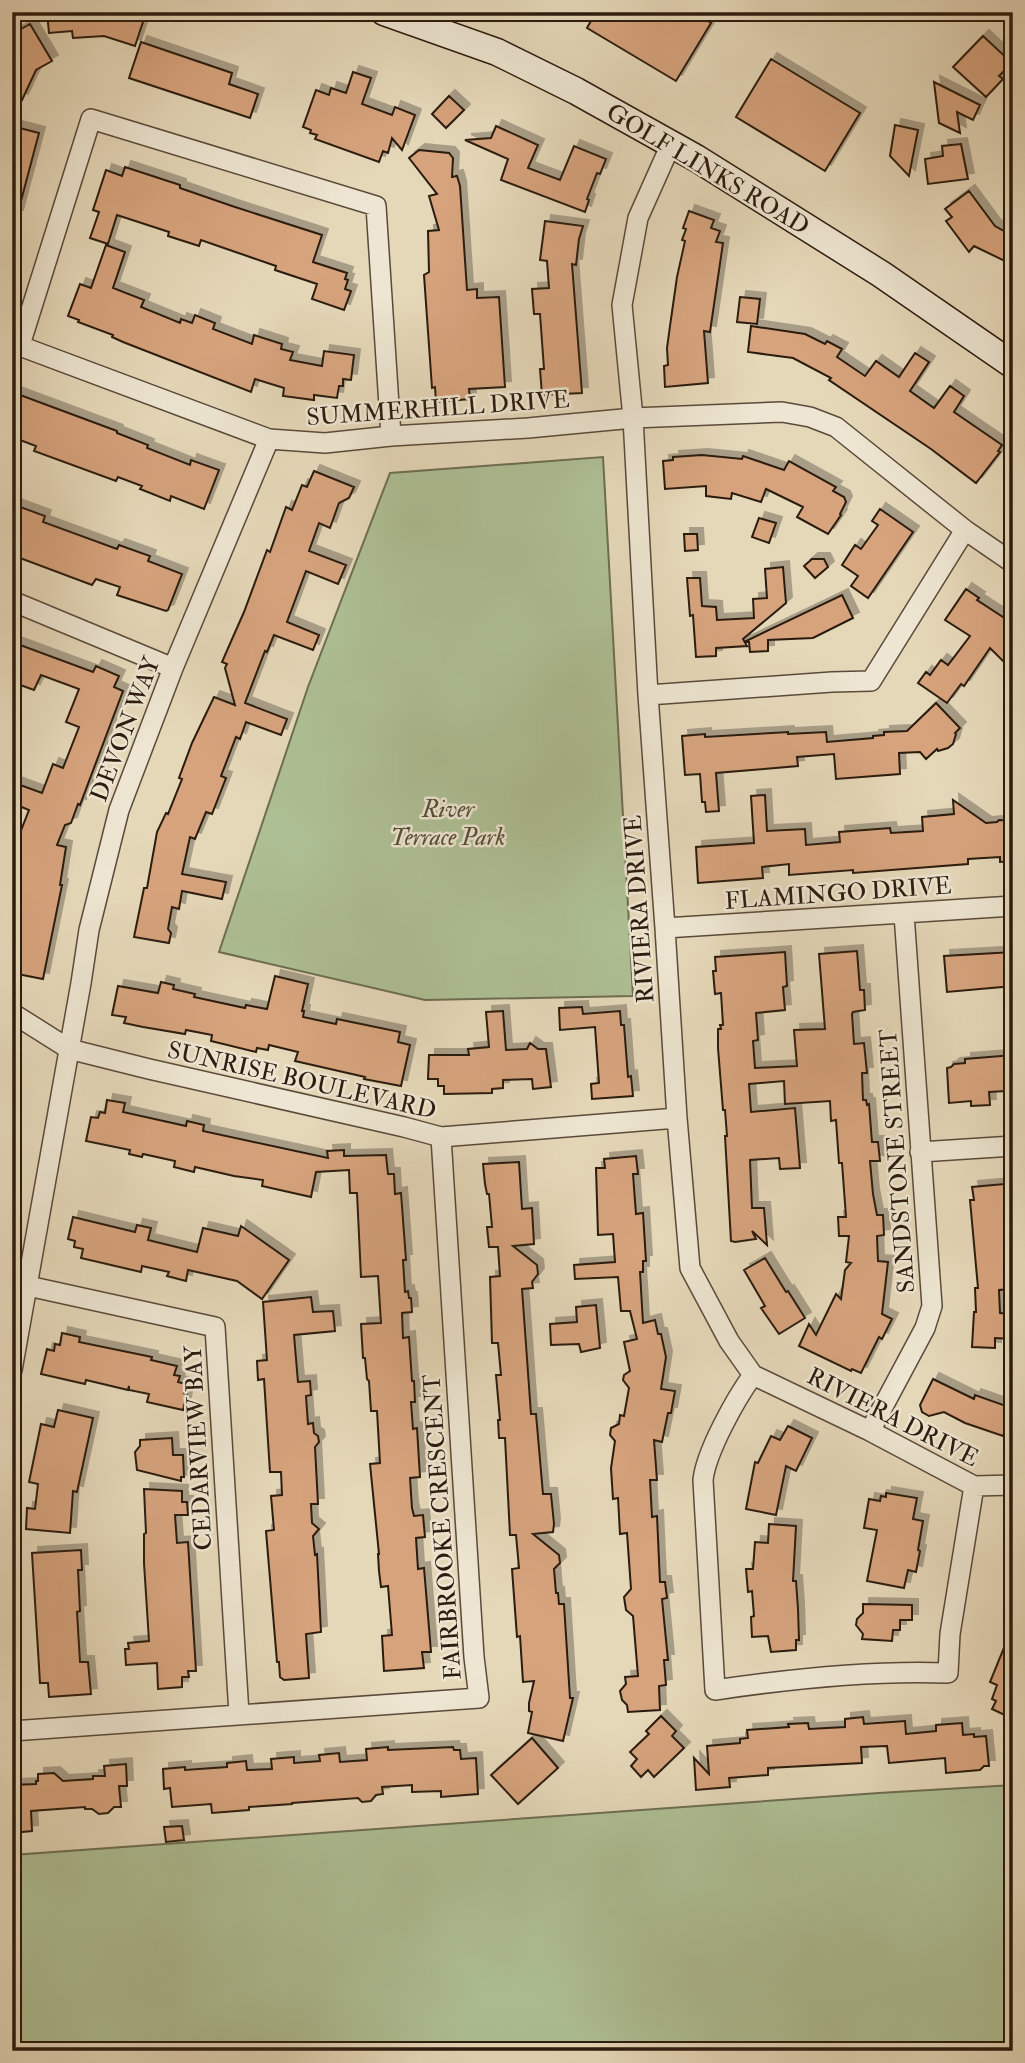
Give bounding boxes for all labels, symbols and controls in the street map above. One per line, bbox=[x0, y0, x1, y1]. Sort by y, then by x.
street label: GOLF LINKS ROAD bbox=[601, 97, 815, 242]
street label: SUMMERHILL DRIVE bbox=[305, 384, 571, 433]
street label: DEVON WAY bbox=[84, 652, 167, 806]
park label: River Terrace Park bbox=[391, 794, 506, 853]
street label: RIVIERA DRIVE bbox=[617, 814, 662, 1004]
street label: FLAMINGO DRIVE bbox=[724, 870, 953, 917]
street label: SANDSTONE STREET bbox=[873, 1028, 922, 1294]
street label: SUNRISE BOULEVARD bbox=[164, 1034, 439, 1127]
street label: CEDARVIEW BAY bbox=[178, 1344, 219, 1551]
street label: RIVIERA DRIVE bbox=[802, 1361, 984, 1474]
street label: FAIRBROOKE CRESCENT bbox=[416, 1373, 469, 1681]

